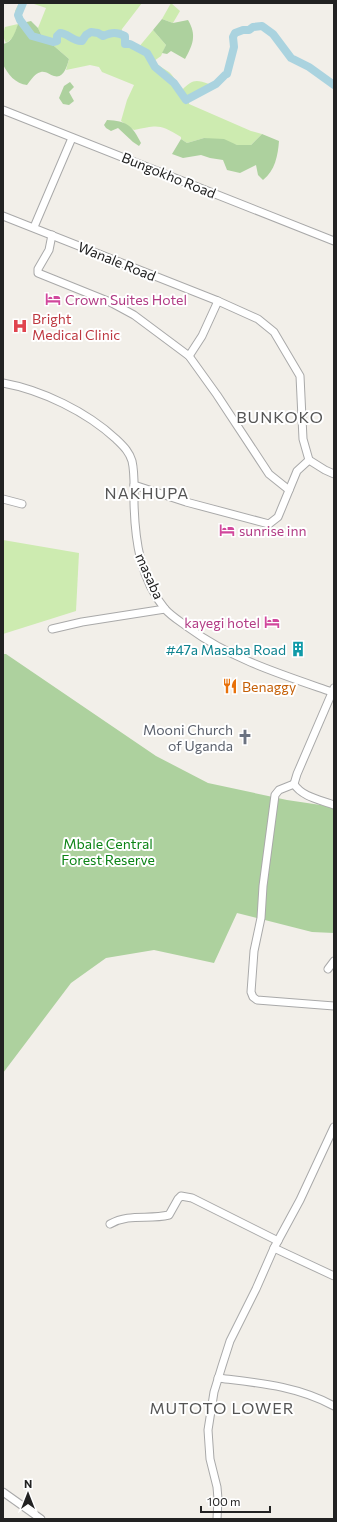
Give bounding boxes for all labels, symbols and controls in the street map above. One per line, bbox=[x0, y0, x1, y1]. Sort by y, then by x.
street label: Bungokho Road bbox=[119, 148, 219, 202]
street label: Wanale Road bbox=[76, 238, 158, 284]
hotel icon: Crown Suites Hotel bbox=[44, 290, 62, 308]
place label: Crown Suites Hotel bbox=[65, 291, 187, 308]
place label: Bright Medical Clinic bbox=[32, 310, 120, 343]
hospital icon: Bright Medical Clinic bbox=[11, 317, 29, 335]
district label: BUNKOKO bbox=[236, 407, 324, 426]
district label: NAKHUPA bbox=[105, 483, 189, 502]
hotel icon: sunrise inn bbox=[218, 521, 236, 539]
place label: sunrise inn bbox=[239, 522, 306, 539]
street label: masaba bbox=[132, 550, 168, 602]
hotel icon: kayegi hotel bbox=[263, 613, 281, 631]
place label: kayegi hotel bbox=[184, 614, 260, 631]
building icon: #47a Masaba Road bbox=[289, 640, 307, 658]
place label: #47a Masaba Road bbox=[166, 641, 286, 658]
restaurant icon: Benaggy bbox=[221, 677, 239, 695]
place label: Benaggy bbox=[242, 678, 296, 695]
place label: Mooni Church of Uganda bbox=[143, 721, 233, 754]
church icon: Mooni Church of Uganda bbox=[236, 728, 254, 746]
park label: Mbale Central Forest Reserve bbox=[61, 835, 155, 868]
district label: MUTOTO LOWER bbox=[149, 1398, 295, 1417]
north arrow bbox=[8, 1474, 48, 1514]
text: N bbox=[24, 1477, 32, 1490]
scale bar bbox=[201, 1488, 270, 1514]
text: 100 m bbox=[207, 1494, 241, 1508]

